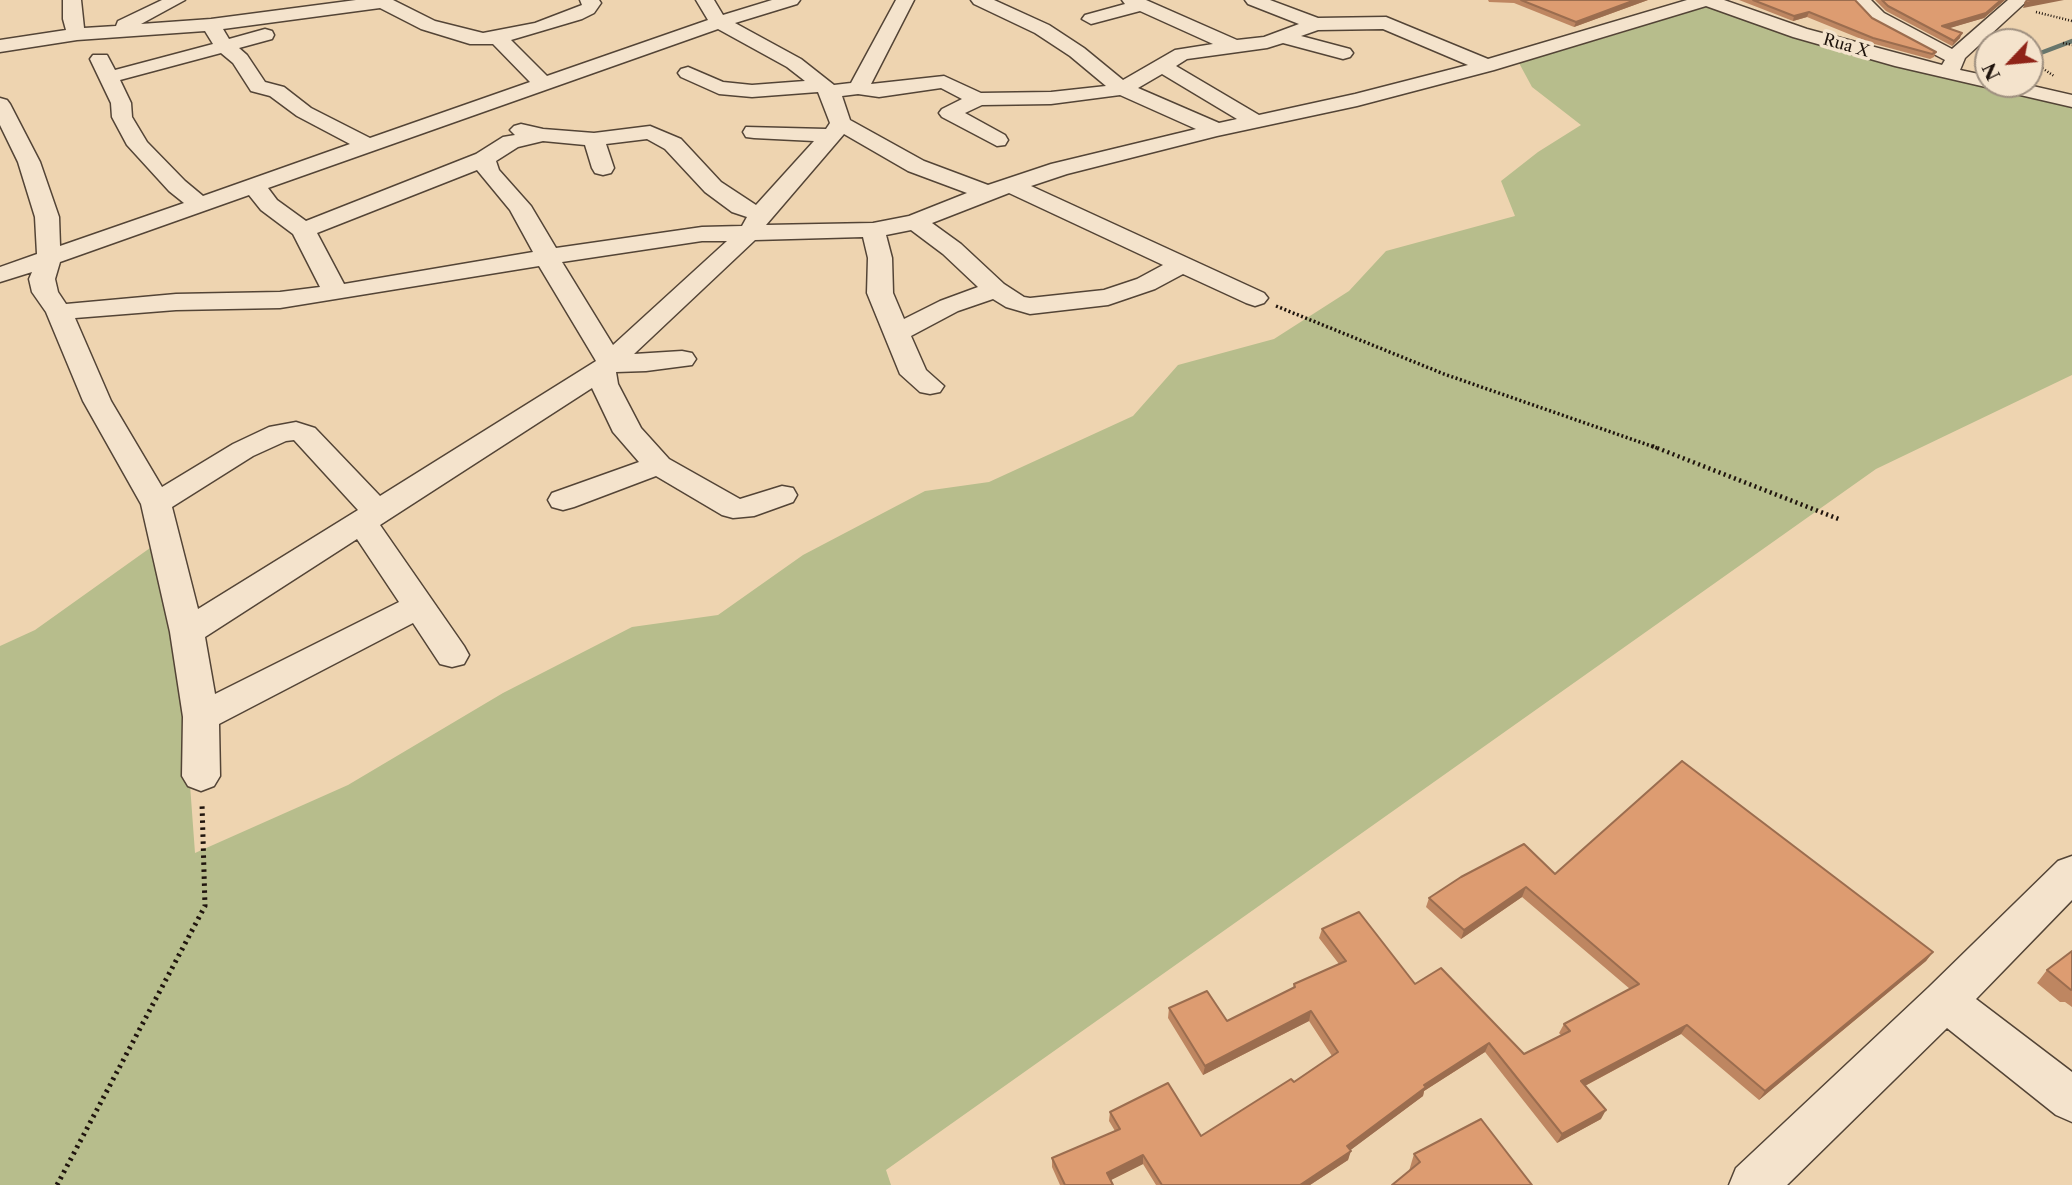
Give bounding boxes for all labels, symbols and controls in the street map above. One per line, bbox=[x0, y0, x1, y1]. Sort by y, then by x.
north arrow bbox=[1974, 28, 2044, 98]
street label: Rua X bbox=[1821, 30, 1871, 62]
text: N bbox=[1978, 59, 2005, 84]

